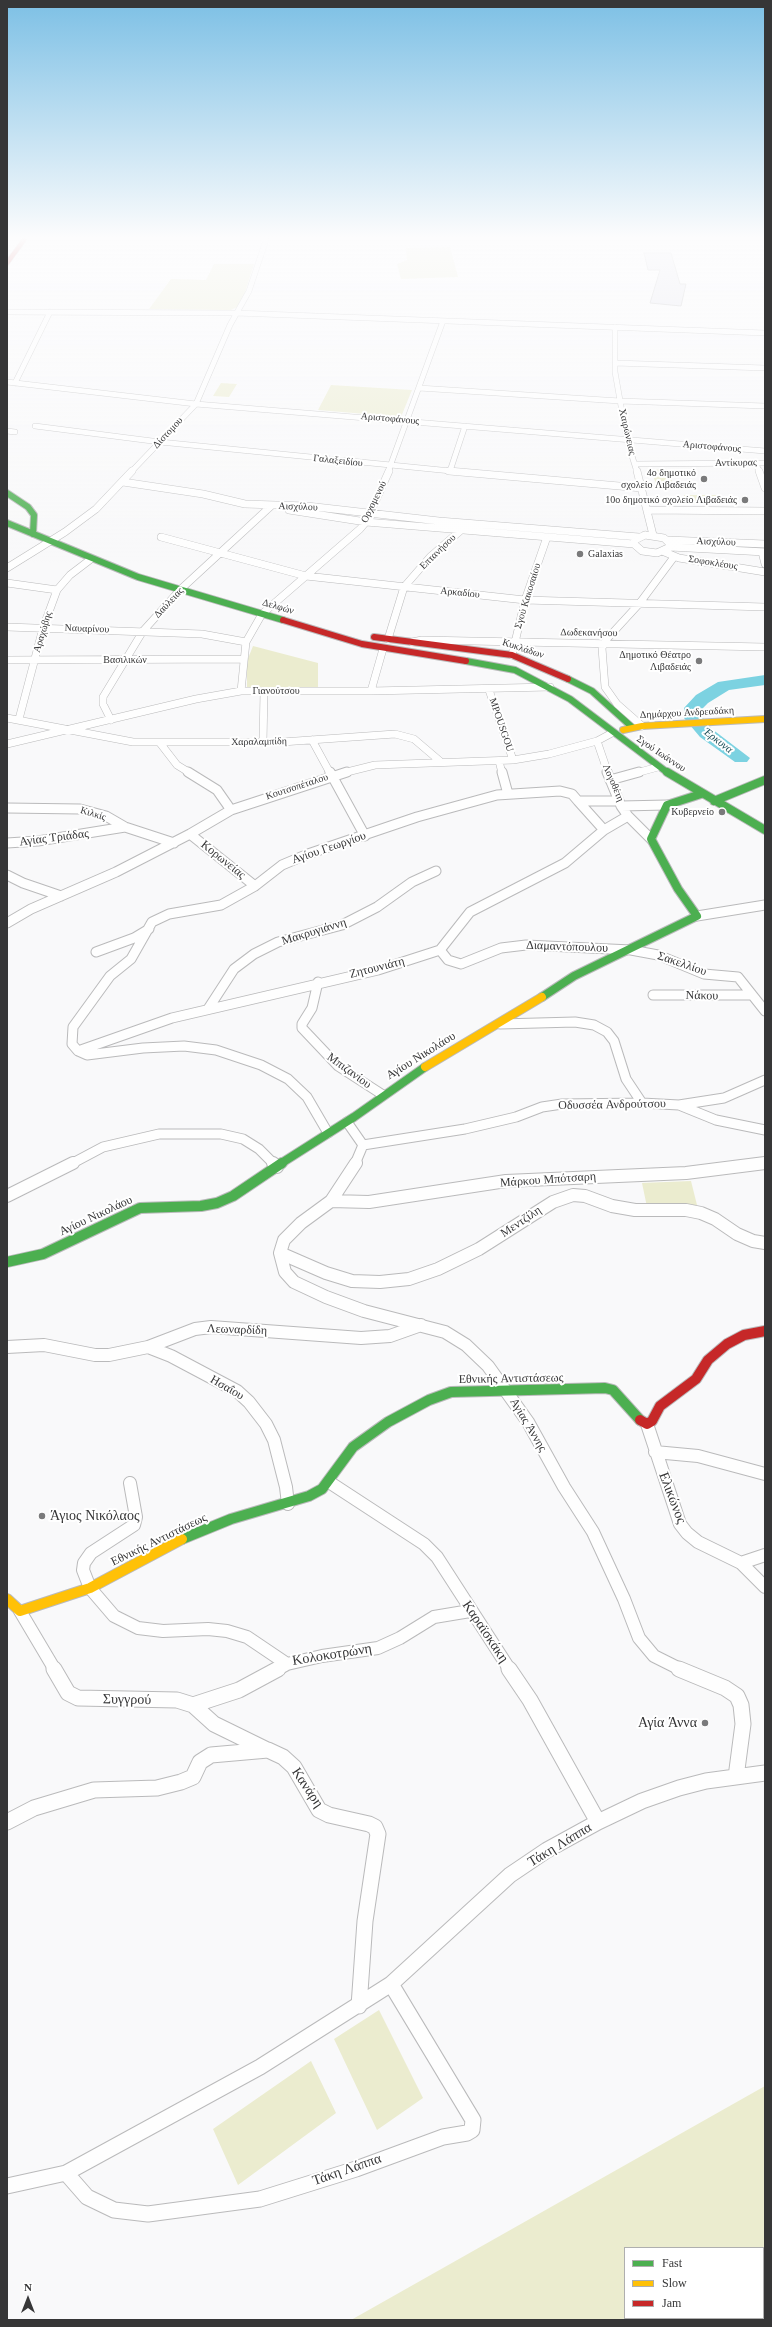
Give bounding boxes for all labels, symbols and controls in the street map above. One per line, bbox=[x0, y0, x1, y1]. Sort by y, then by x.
street label: Χαιρώνειας bbox=[616, 408, 638, 456]
street label: Αριστοφάνους bbox=[360, 410, 420, 428]
street label: Δίστομου bbox=[150, 415, 186, 451]
street label: Αριστοφάνους bbox=[682, 438, 742, 456]
street label: Γαλαξειδίου bbox=[313, 452, 363, 470]
street label: Αντίκυρας bbox=[715, 457, 757, 469]
place label: 4ο δημοτικό σχολείο Λιβαδειάς bbox=[621, 467, 696, 490]
marker: 4ο δημοτικό σχολείο Λιβαδειάς bbox=[699, 474, 709, 484]
street label: Ορχομενού bbox=[359, 479, 389, 525]
place label: 10ο δημοτικό σχολείο Λιβαδειάς bbox=[605, 494, 737, 506]
marker: 10ο δημοτικό σχολείο Λιβαδειάς bbox=[740, 495, 750, 505]
street label: Αισχύλου bbox=[278, 500, 318, 514]
street label: Επτανήσου bbox=[417, 532, 459, 572]
street label: Αισχύλου bbox=[696, 535, 736, 549]
place label: Galaxias bbox=[588, 548, 623, 560]
marker: Galaxias bbox=[575, 549, 585, 559]
street label: Σοφοκλέους bbox=[688, 553, 738, 573]
street label: Σγού Κακοσαίου bbox=[512, 562, 544, 630]
street label: Δαύλειας bbox=[152, 585, 186, 621]
street label: Αρκαδίου bbox=[440, 585, 480, 601]
street label: Δελφών bbox=[261, 597, 295, 617]
street label: Αραχώβης bbox=[31, 610, 55, 654]
street label: Ναυαρίνου bbox=[64, 622, 110, 636]
street label: Δωδεκανήσου bbox=[560, 627, 618, 639]
street label: Κυκλάδων bbox=[501, 637, 545, 661]
place label: Δημοτικό Θέατρο Λιβαδειάς bbox=[619, 649, 691, 672]
street label: Βασιλικών bbox=[103, 654, 147, 666]
marker: Δημοτικό Θέατρο Λιβαδειάς bbox=[694, 656, 704, 666]
street label: Γιανούτσου bbox=[252, 685, 300, 697]
street label: MPOUSGOU bbox=[486, 697, 516, 753]
street label: Δημάρχου Ανδρεαδάκη bbox=[640, 705, 734, 721]
water label: Έρκυνα bbox=[701, 725, 735, 757]
street label: Σγού Ιωάννου bbox=[634, 733, 688, 775]
street label: Χαραλαμπίδη bbox=[231, 736, 287, 748]
street label: Λογοθέτη bbox=[600, 762, 626, 804]
street label: Κουτσοπέταλου bbox=[264, 771, 330, 803]
street label: Κιλκίς bbox=[79, 804, 107, 824]
place label: Κυβερνείο bbox=[671, 806, 714, 818]
marker: Κυβερνείο bbox=[717, 807, 727, 817]
street label: Αγίας Τριάδας bbox=[18, 827, 90, 849]
street label: Αγίου Γεωργίου bbox=[290, 829, 368, 867]
street label: Κορωνείας bbox=[198, 838, 248, 882]
street label: Μακρυγιάννη bbox=[280, 915, 348, 949]
street label: Διαμαντόπουλου bbox=[526, 938, 608, 956]
street label: Σακελλίου bbox=[655, 949, 709, 979]
street label: Ζητουνιάτη bbox=[348, 954, 406, 982]
street label: Νάκου bbox=[686, 989, 718, 1003]
street label: Αγίου Νικολάου bbox=[384, 1029, 458, 1083]
street label: Μπιζανίου bbox=[324, 1050, 374, 1092]
street label: Οδυσσέα Ανδρούτσου bbox=[558, 1097, 666, 1113]
street label: Μάρκου Μπότσαρη bbox=[499, 1169, 597, 1191]
street label: Αγίου Νικολάου bbox=[57, 1193, 135, 1239]
street label: Μεντζίλη bbox=[498, 1203, 544, 1241]
street label: Λεωναρδίδη bbox=[207, 1322, 267, 1338]
street label: Εθνικής Αντιστάσεως bbox=[458, 1371, 564, 1387]
street label: Ησαΐου bbox=[208, 1373, 246, 1403]
street label: Αγίας Άννης bbox=[506, 1396, 550, 1454]
street label: Ελικώνος bbox=[654, 1470, 690, 1526]
place label: Άγιος Νικόλαος bbox=[50, 1508, 139, 1524]
marker: Άγιος Νικόλαος bbox=[37, 1511, 47, 1521]
street label: Εθνικής Αντιστάσεως bbox=[109, 1511, 209, 1569]
street label: Καραϊσκάκη bbox=[458, 1598, 512, 1666]
street label: Κολοκοτρώνη bbox=[291, 1640, 373, 1670]
street label: Συγγρού bbox=[103, 1691, 151, 1709]
place label: Αγία Άννα bbox=[638, 1715, 697, 1731]
marker: Αγία Άννα bbox=[700, 1718, 710, 1728]
street label: Κανάρη bbox=[287, 1765, 327, 1811]
street label: Τάκη Λάππα bbox=[525, 1819, 595, 1871]
street label: Τάκη Λάππα bbox=[310, 2150, 384, 2190]
legend bbox=[624, 2247, 764, 2319]
text: Fast bbox=[662, 2256, 682, 2270]
text: Slow bbox=[662, 2276, 687, 2290]
north arrow bbox=[8, 2279, 48, 2319]
text: N bbox=[24, 2281, 32, 2293]
text: Jam bbox=[662, 2296, 681, 2310]

